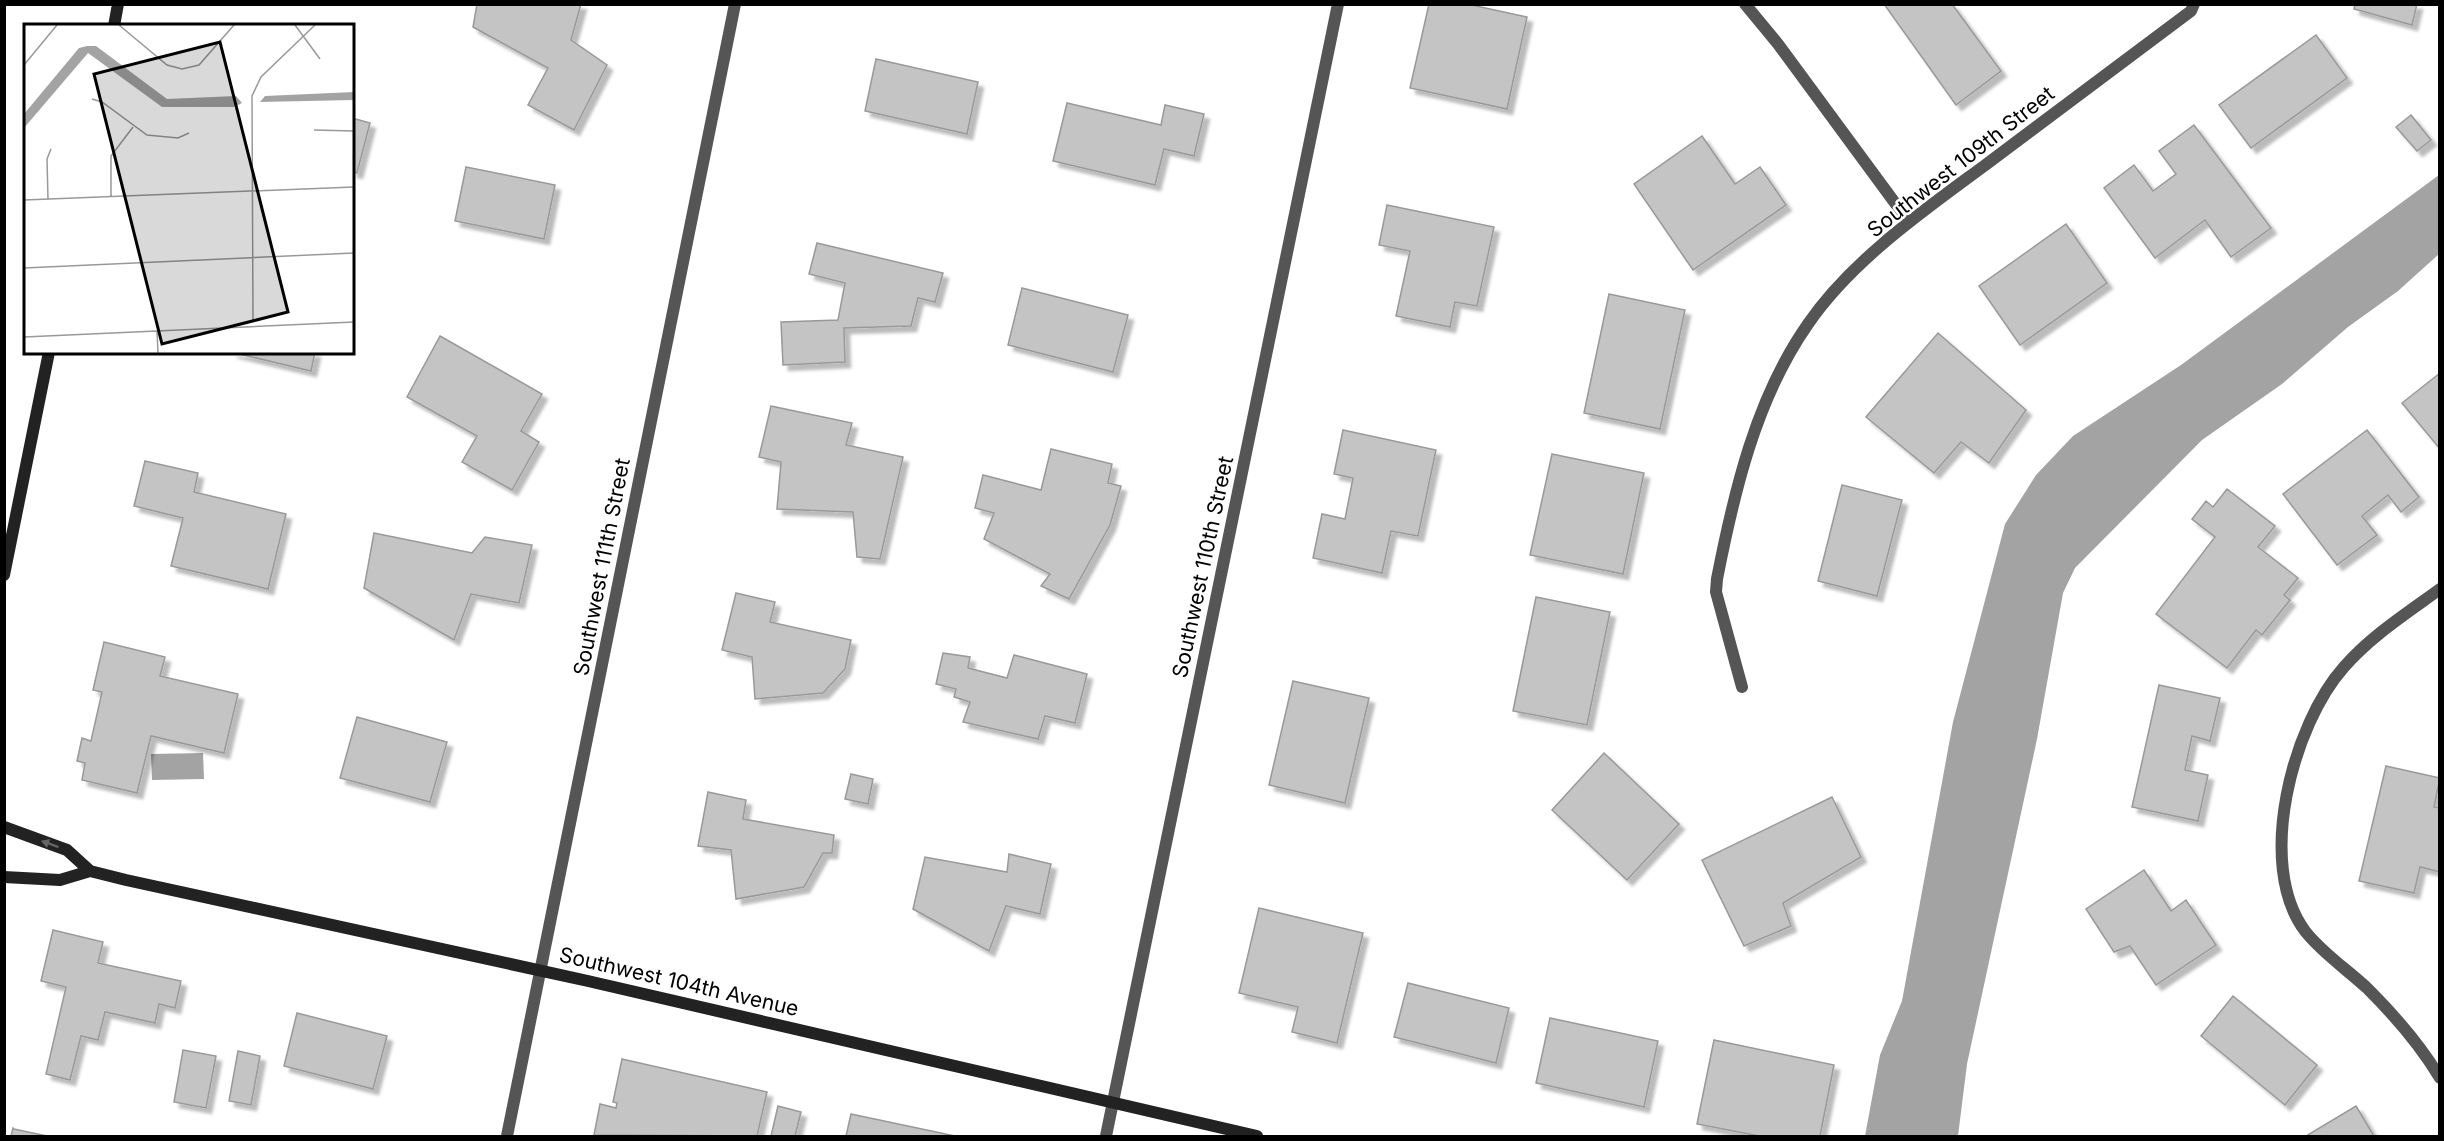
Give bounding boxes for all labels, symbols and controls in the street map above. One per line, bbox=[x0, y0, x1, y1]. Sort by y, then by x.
inset map bbox=[24, 24, 354, 354]
street label: Southwest 109th Street bbox=[1862, 81, 2059, 242]
street label: Southwest 110th Street bbox=[1167, 454, 1238, 680]
street label: Southwest 111th Street bbox=[568, 456, 635, 678]
one-way arrow bbox=[41, 838, 59, 848]
street label: Southwest 104th Avenue bbox=[557, 942, 801, 1021]

